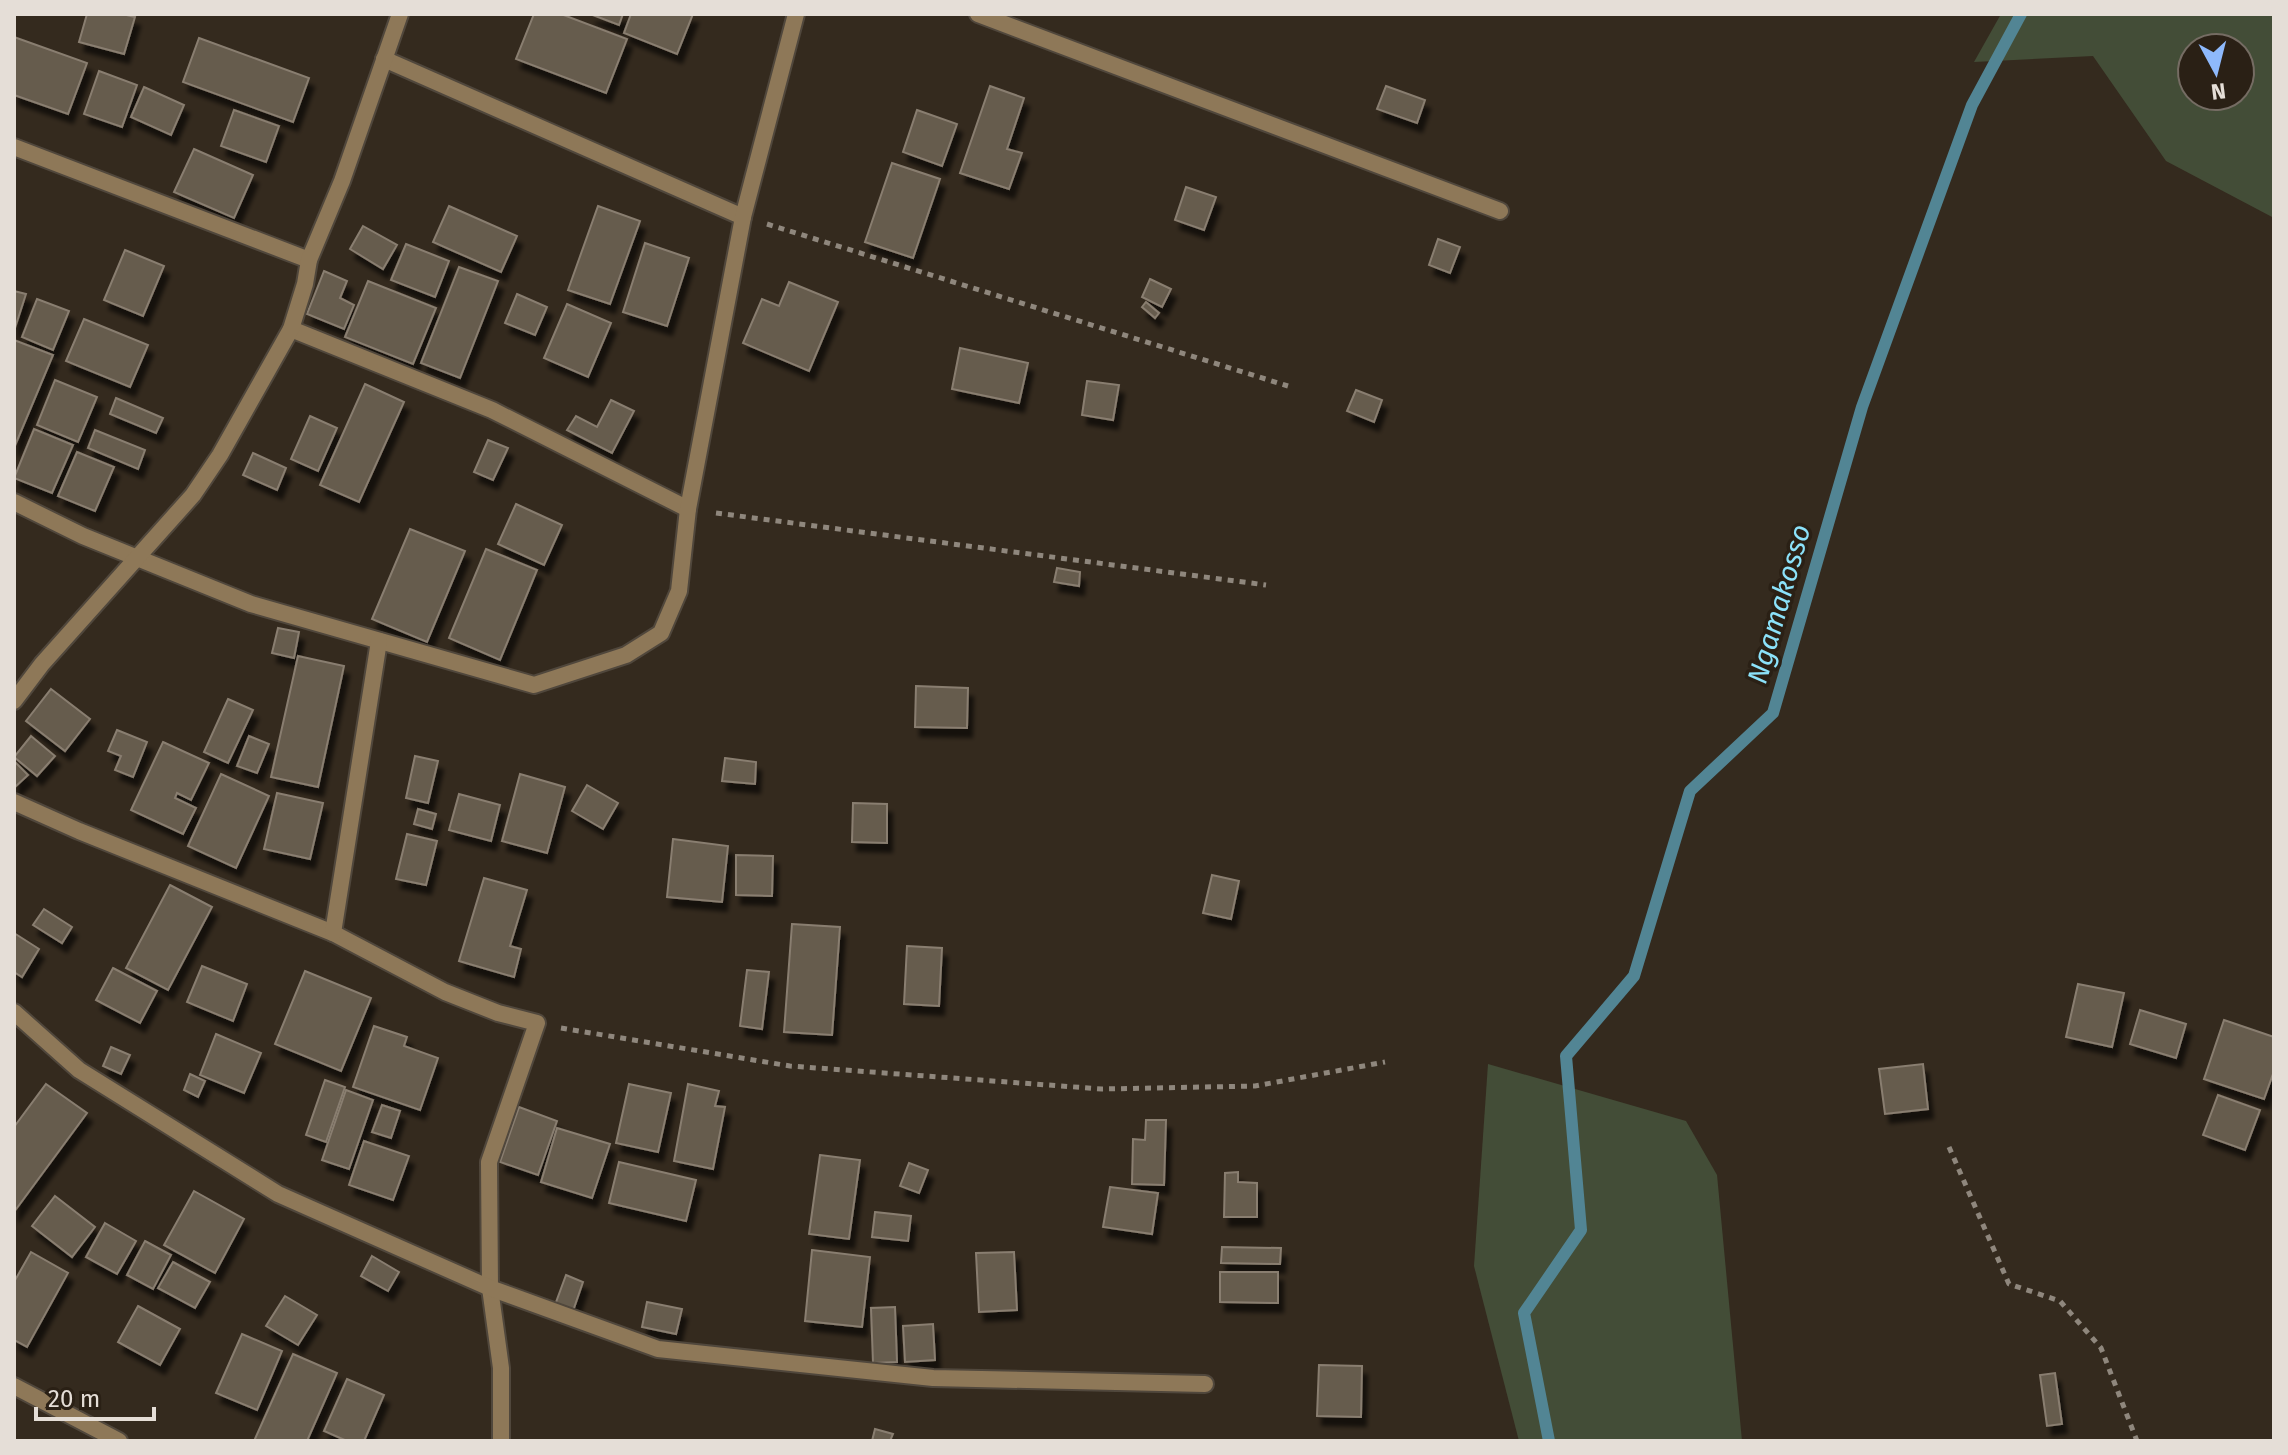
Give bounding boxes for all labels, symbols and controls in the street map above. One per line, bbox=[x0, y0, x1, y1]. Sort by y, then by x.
north arrow bbox=[2176, 32, 2256, 112]
text: N bbox=[2209, 77, 2227, 106]
water label: Ngamakosso bbox=[1741, 521, 1817, 687]
scale bar bbox=[36, 1371, 154, 1421]
text: 20 m bbox=[48, 1385, 100, 1413]

